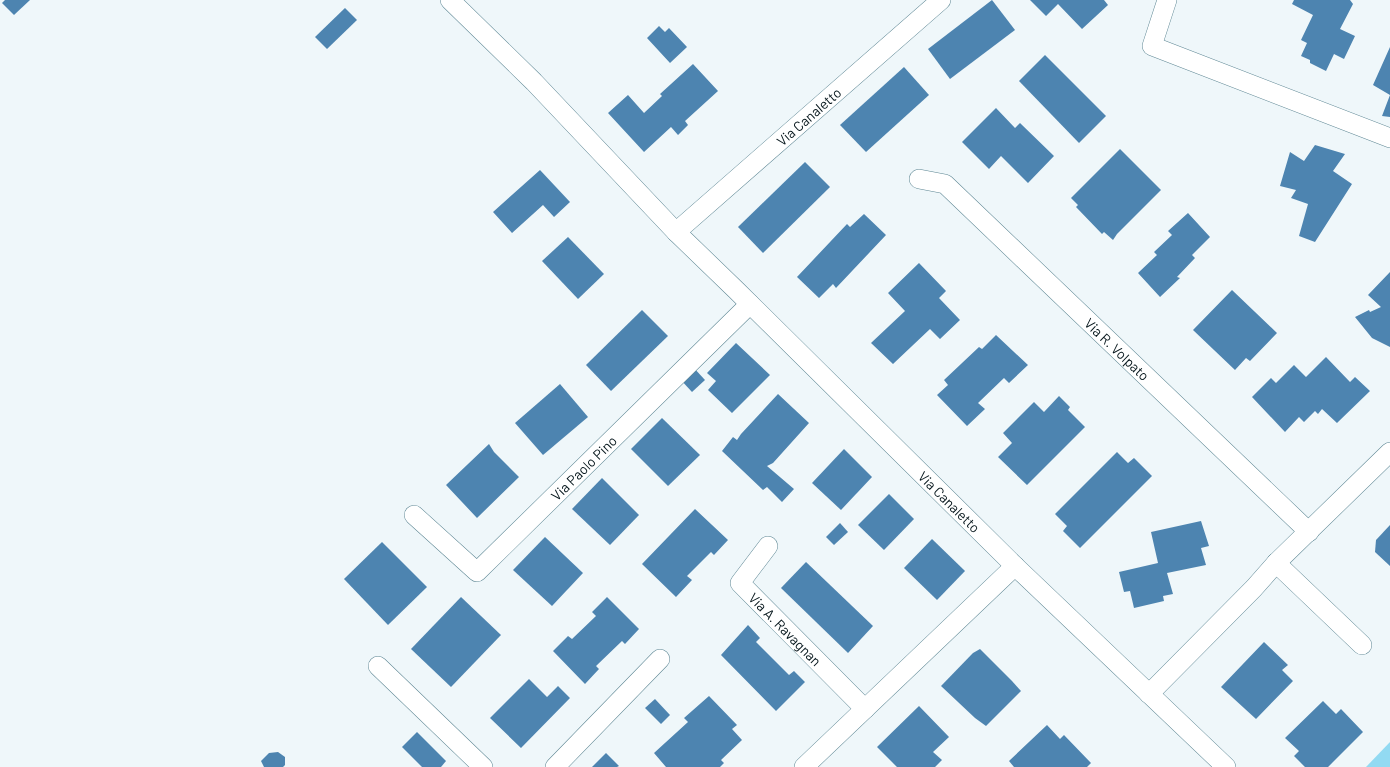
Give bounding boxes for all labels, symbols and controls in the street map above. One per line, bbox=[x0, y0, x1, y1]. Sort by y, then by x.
street label: Via Canaletto bbox=[773, 83, 844, 149]
street label: Via R. Volpato bbox=[1082, 314, 1153, 384]
street label: Via Paolo Pino bbox=[547, 432, 620, 504]
street label: Via Canaletto bbox=[915, 467, 984, 536]
street label: Via A. Ravagnan bbox=[746, 589, 825, 669]

